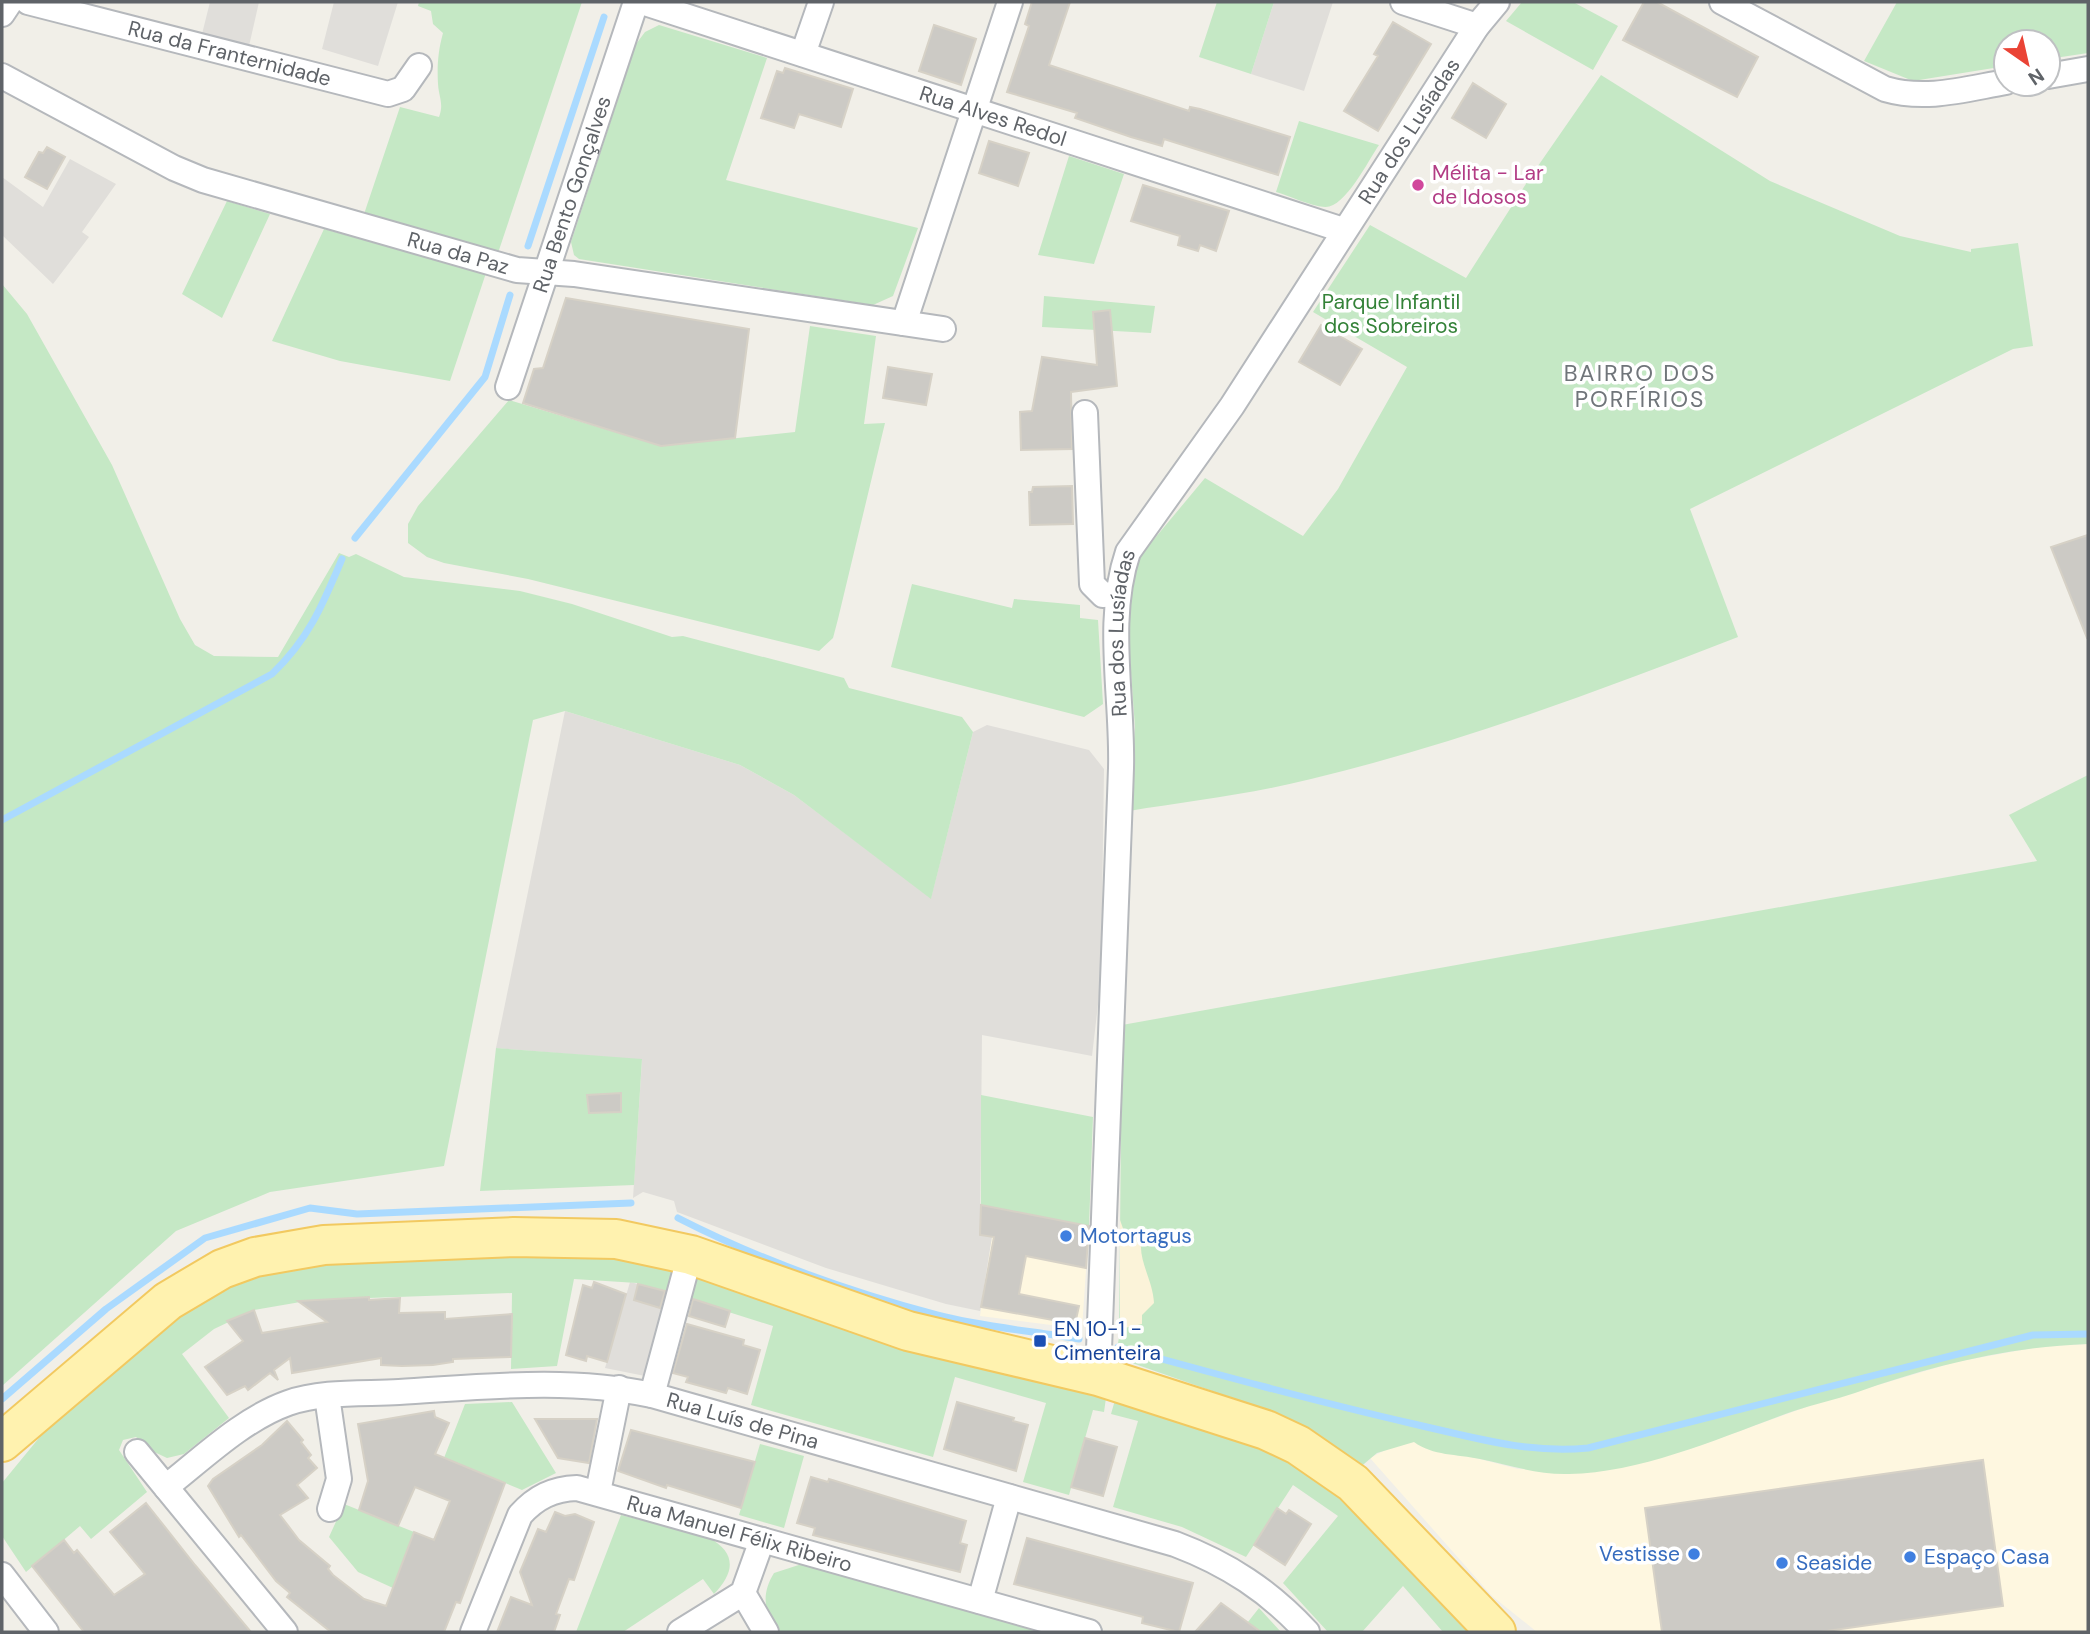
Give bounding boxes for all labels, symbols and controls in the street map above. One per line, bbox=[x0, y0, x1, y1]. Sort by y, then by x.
street label: Rua da Franternidade bbox=[125, 14, 334, 93]
north arrow bbox=[1992, 28, 2062, 98]
street label: Rua dos Lusíadas bbox=[1352, 53, 1467, 209]
text: N bbox=[2023, 62, 2049, 91]
street label: Rua Alves Redol bbox=[916, 79, 1070, 153]
street label: Rua Bento Gonçalves bbox=[526, 92, 618, 296]
place label: Mélita - Lar de Idosos bbox=[1432, 159, 1544, 211]
marker: Mélita - Lar de Idosos bbox=[1410, 177, 1426, 193]
street label: Rua da Paz bbox=[404, 225, 512, 281]
park label: Parque Infantil dos Sobreiros bbox=[1322, 288, 1460, 340]
district label: BAIRRO DOS PORFÍRIOS bbox=[1564, 358, 1716, 414]
street label: Rua dos Lusíadas bbox=[1102, 545, 1142, 717]
place label: Motortagus bbox=[1080, 1222, 1192, 1250]
marker: Motortagus bbox=[1058, 1228, 1074, 1244]
place label: EN 10-1 - Cimenteira bbox=[1054, 1315, 1161, 1367]
marker: EN 10-1 - Cimenteira bbox=[1032, 1333, 1048, 1349]
street label: Rua Luís de Pina bbox=[663, 1386, 822, 1456]
street label: Rua Manuel Félix Ribeiro bbox=[624, 1489, 856, 1579]
place label: Vestisse bbox=[1599, 1540, 1680, 1568]
place label: Espaço Casa bbox=[1924, 1543, 2049, 1571]
marker: Vestisse bbox=[1686, 1546, 1702, 1562]
place label: Seaside bbox=[1796, 1549, 1872, 1577]
marker: Espaço Casa bbox=[1902, 1549, 1918, 1565]
marker: Seaside bbox=[1774, 1555, 1790, 1571]

